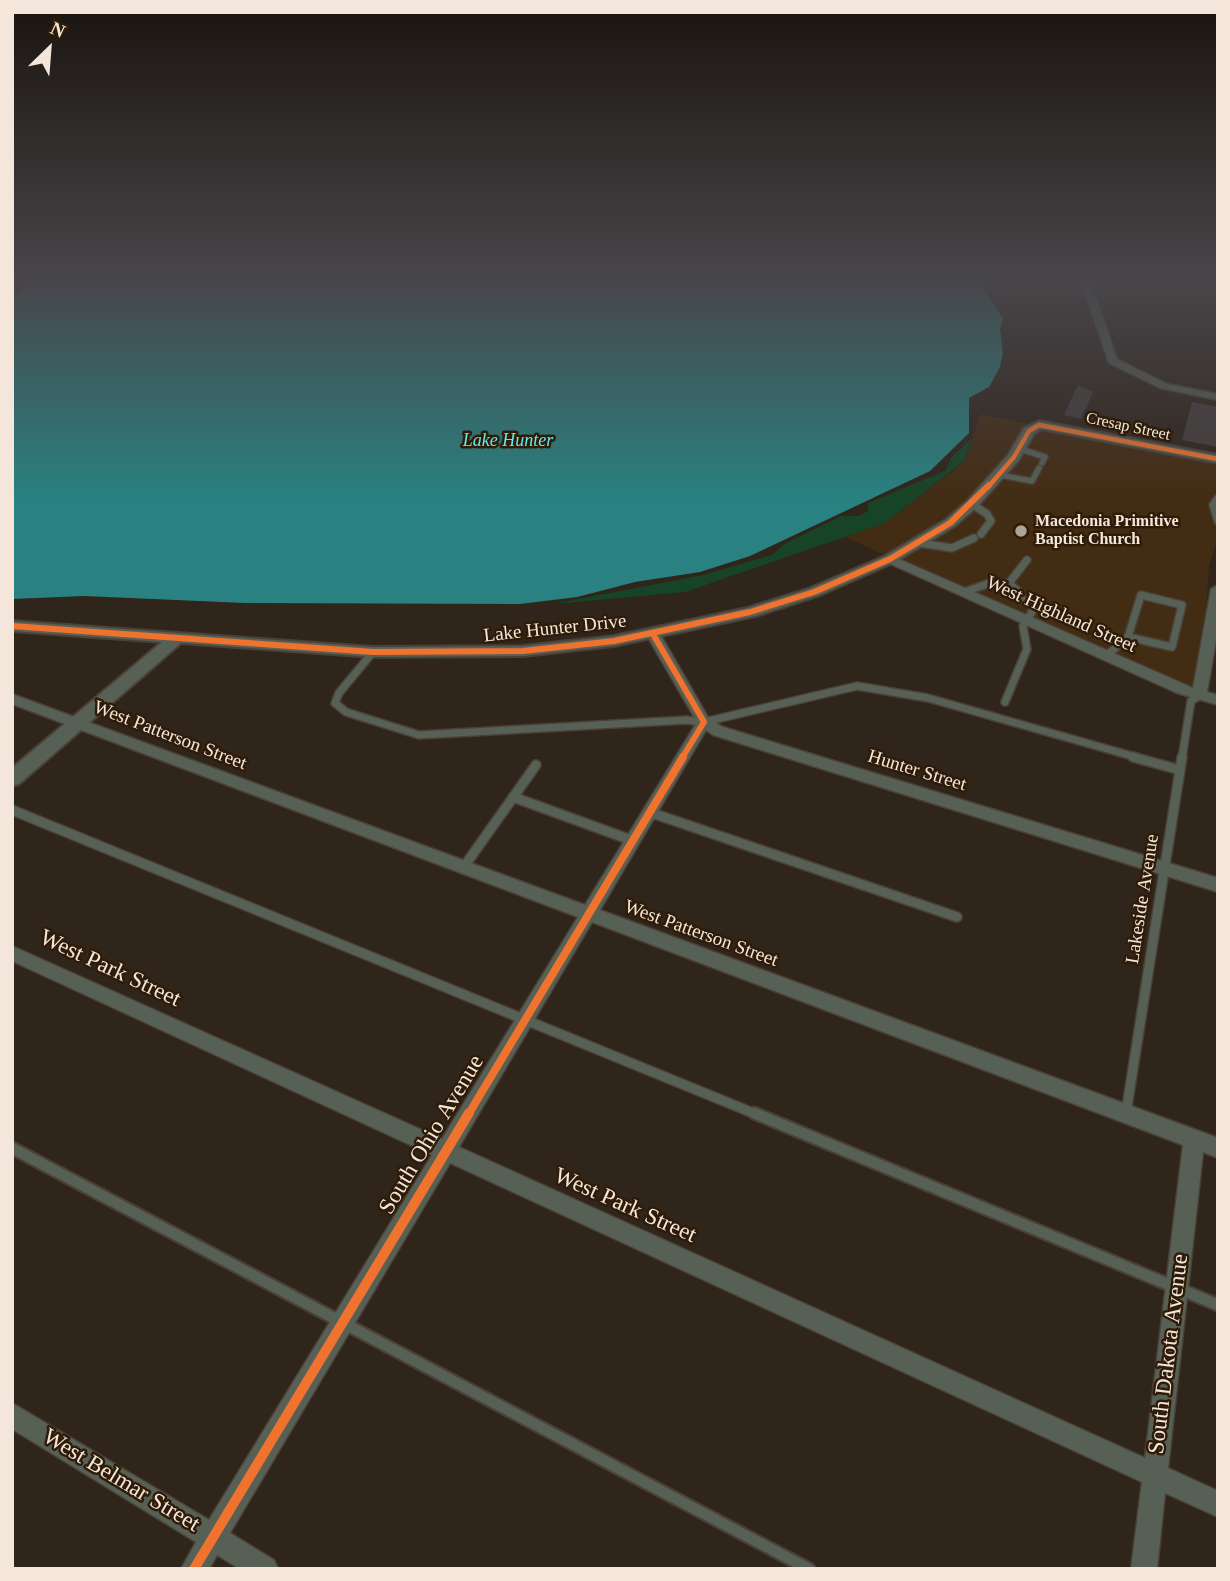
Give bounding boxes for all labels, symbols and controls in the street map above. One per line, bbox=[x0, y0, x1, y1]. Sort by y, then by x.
north arrow bbox=[14, 14, 84, 84]
text: N bbox=[47, 17, 69, 42]
street label: Cresap Street bbox=[1084, 409, 1172, 445]
water label: Lake Hunter bbox=[463, 430, 553, 452]
place label: Macedonia Primitive Baptist Church bbox=[1035, 512, 1179, 550]
marker: Macedonia Primitive Baptist Church bbox=[1013, 523, 1029, 539]
street label: West Highland Street bbox=[982, 572, 1140, 658]
street label: Lake Hunter Drive bbox=[482, 610, 628, 648]
street label: West Patterson Street bbox=[90, 696, 250, 776]
street label: Hunter Street bbox=[865, 745, 969, 797]
street label: Lakeside Avenue bbox=[1121, 833, 1165, 965]
street label: West Patterson Street bbox=[621, 896, 781, 972]
street label: West Park Street bbox=[35, 924, 185, 1014]
street label: South Ohio Avenue bbox=[374, 1050, 490, 1220]
street label: West Park Street bbox=[550, 1162, 700, 1250]
street label: South Dakota Avenue bbox=[1143, 1252, 1195, 1456]
street label: West Belmar Street bbox=[37, 1423, 205, 1539]

